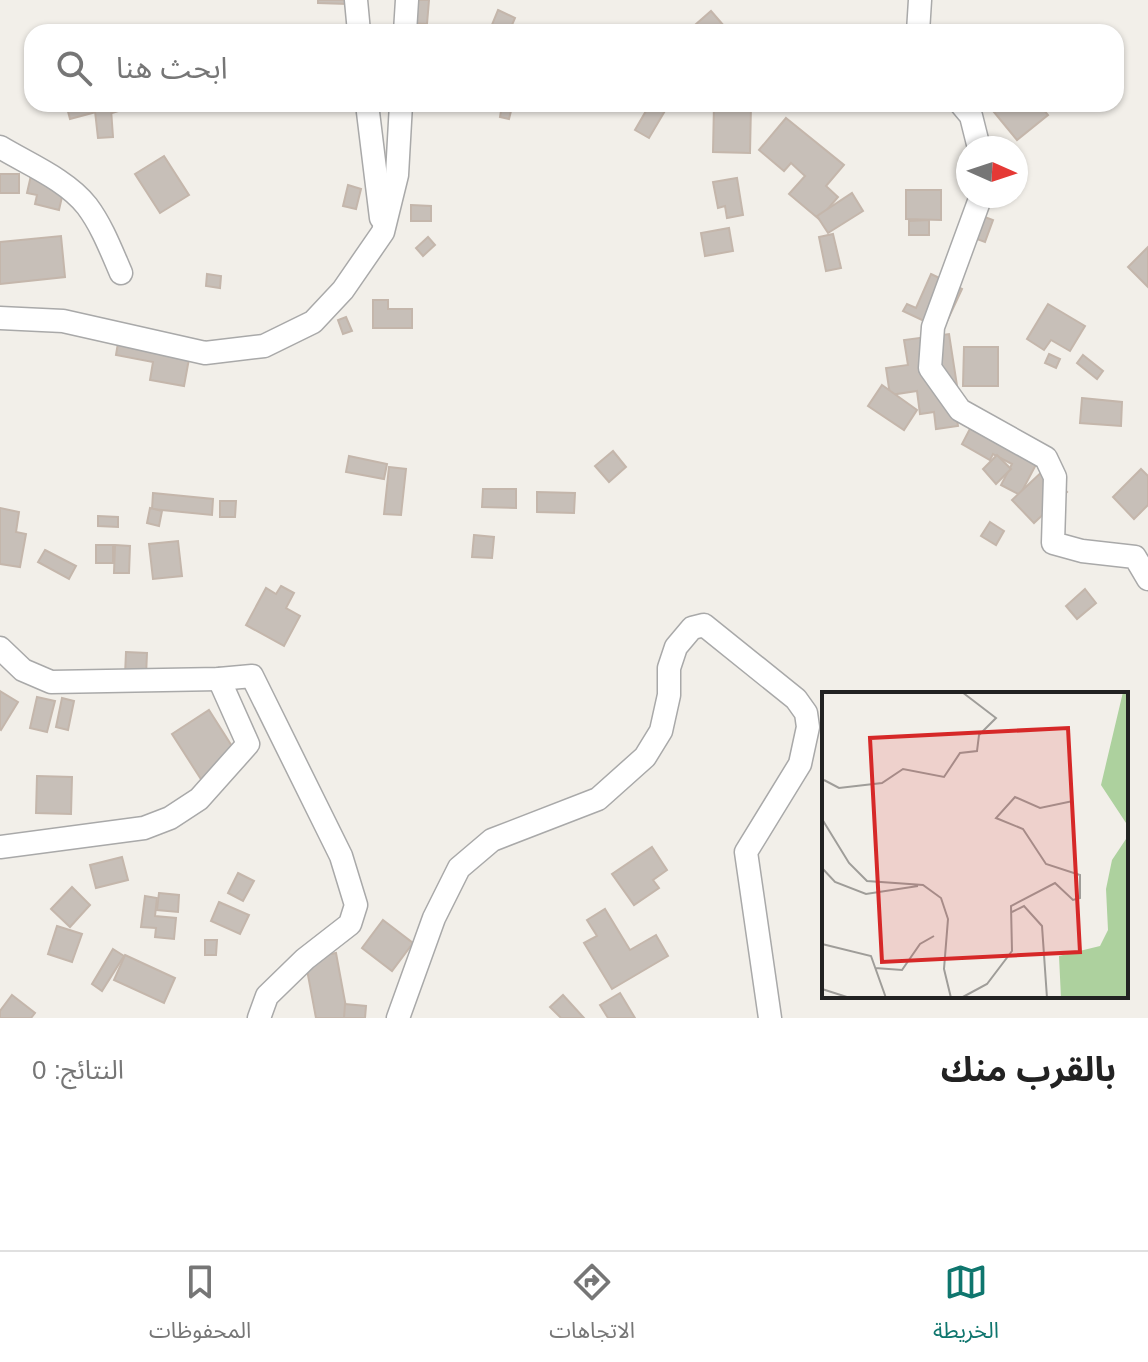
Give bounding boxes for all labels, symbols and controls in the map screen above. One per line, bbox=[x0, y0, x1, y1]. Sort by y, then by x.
search box bbox=[24, 24, 1124, 112]
icon: search bbox=[52, 46, 96, 90]
text: ابحث هنا bbox=[116, 51, 228, 84]
north arrow bbox=[956, 136, 1028, 208]
inset map bbox=[822, 692, 1128, 998]
text: بالقرب منك bbox=[941, 1050, 1116, 1088]
text: النتائج: 0 bbox=[32, 1055, 124, 1085]
tab: المحفوظات bbox=[149, 1260, 251, 1354]
tab: الاتجاهات bbox=[549, 1260, 635, 1354]
tab: الخريطة bbox=[933, 1260, 999, 1354]

